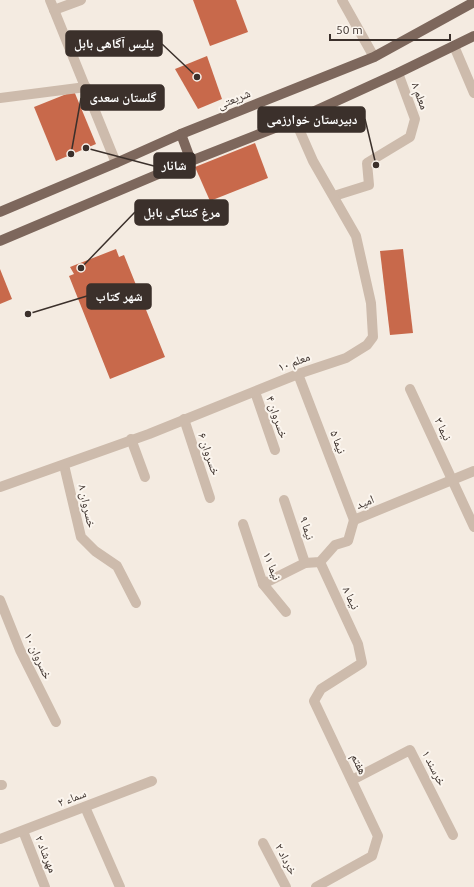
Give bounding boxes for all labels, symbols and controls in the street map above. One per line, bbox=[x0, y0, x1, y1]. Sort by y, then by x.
scale bar bbox=[330, 16, 450, 42]
text: 50 m bbox=[336, 23, 363, 36]
callout: پلیس آگاهی بابل bbox=[66, 31, 162, 56]
text: پلیس آگاهی بابل bbox=[74, 36, 154, 52]
street label: معلم ۸ bbox=[408, 81, 431, 112]
callout: گلستان سعدی bbox=[81, 85, 164, 110]
street label: شریعتی bbox=[215, 86, 253, 112]
text: گلستان سعدی bbox=[90, 90, 157, 105]
callout: دبیرستان خوارزمی bbox=[258, 107, 365, 132]
text: دبیرستان خوارزمی bbox=[267, 112, 358, 128]
callout: شانار bbox=[154, 153, 195, 178]
text: شانار bbox=[160, 158, 187, 173]
callout: مرغ کنتاکی بابل bbox=[135, 200, 228, 225]
text: مرغ کنتاکی بابل bbox=[144, 205, 220, 222]
callout: شهر کتاب bbox=[87, 284, 151, 309]
text: شهر کتاب bbox=[95, 289, 143, 304]
street label: معلم ۱۰ bbox=[276, 350, 312, 375]
street label: خسروان ۴ bbox=[263, 394, 291, 440]
street label: نیما ۳ bbox=[431, 415, 454, 443]
street label: نیما ۵ bbox=[327, 428, 349, 456]
street label: خسروان ۶ bbox=[195, 431, 223, 477]
street label: خسروان ۸ bbox=[75, 483, 99, 529]
street label: امید bbox=[354, 492, 376, 512]
street label: نیما ۹ bbox=[296, 515, 317, 542]
street label: نیما ۱۱ bbox=[260, 550, 284, 582]
street label: نیما ۸ bbox=[339, 584, 362, 612]
street label: خسروان ۱۰ bbox=[21, 631, 55, 682]
street label: خرسند ۱ bbox=[420, 748, 449, 788]
street label: هفتم bbox=[347, 751, 370, 777]
street label: سماء ۲ bbox=[56, 786, 88, 809]
street label: مهرشاد ۲ bbox=[32, 833, 60, 875]
street label: خرداد ۲ bbox=[273, 841, 300, 877]

